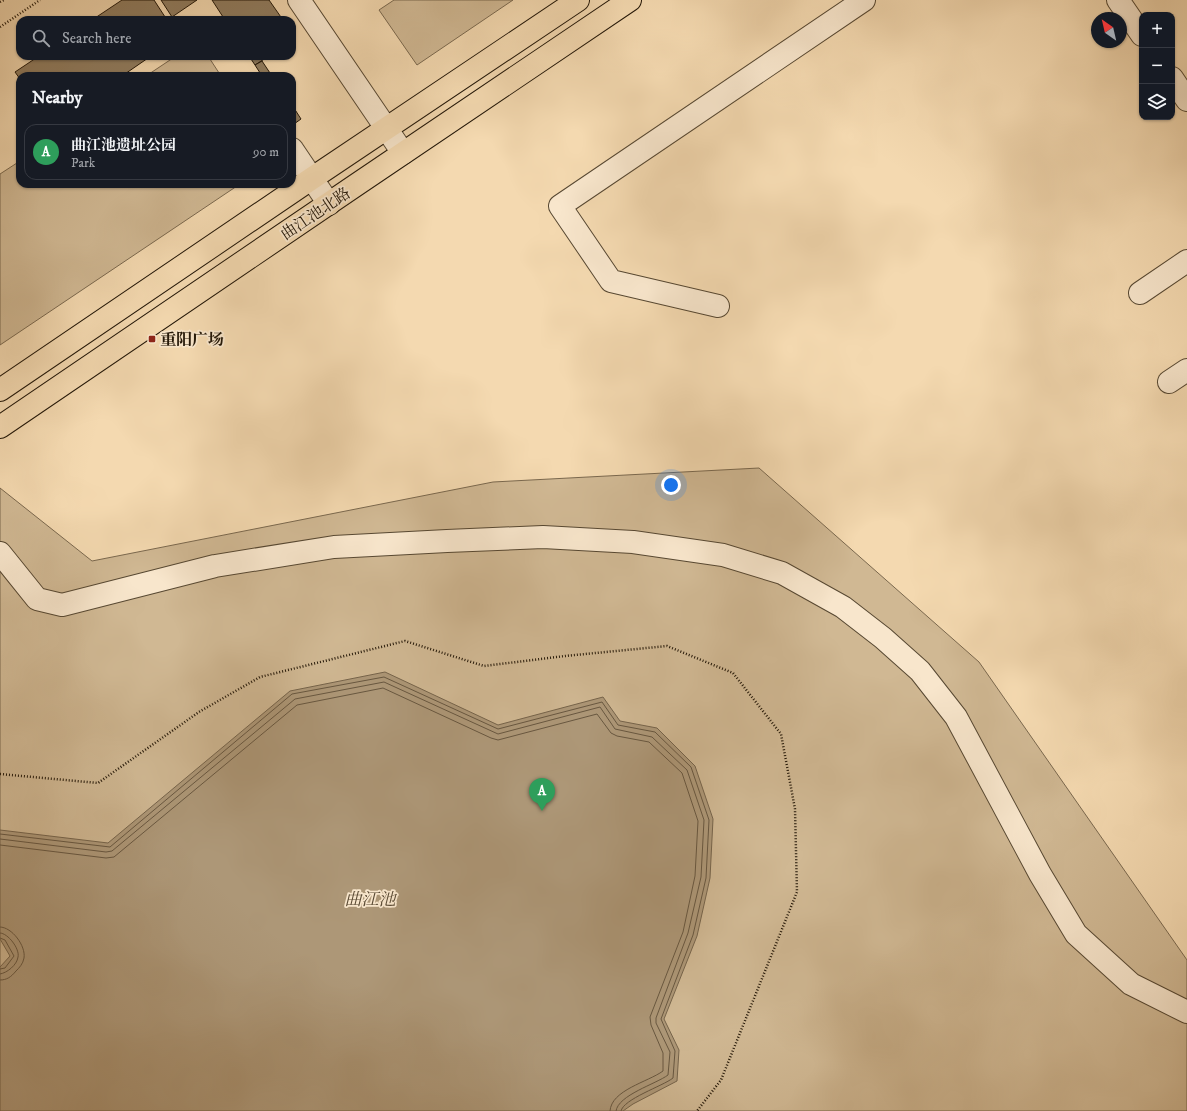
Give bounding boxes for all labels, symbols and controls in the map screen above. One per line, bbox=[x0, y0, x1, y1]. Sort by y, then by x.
north arrow bbox=[1091, 12, 1127, 48]
map controls bbox=[1139, 12, 1175, 120]
button: + bbox=[1139, 12, 1175, 48]
search box bbox=[16, 16, 296, 60]
icon: search bbox=[30, 27, 52, 49]
text: Search here bbox=[62, 29, 131, 48]
button: − bbox=[1139, 48, 1175, 84]
button: layers bbox=[1139, 84, 1175, 120]
text: Nearby bbox=[32, 87, 82, 109]
text: 曲江池遗址公园 bbox=[71, 136, 176, 155]
text: A bbox=[42, 144, 50, 160]
text: 90 m bbox=[253, 144, 279, 160]
text: Park bbox=[71, 155, 95, 171]
street label: 曲江池北路 bbox=[277, 183, 354, 244]
place label: 重阳广场 bbox=[160, 330, 224, 350]
marker: 重阳广场 bbox=[147, 334, 157, 344]
your location bbox=[661, 475, 681, 495]
pin: A bbox=[529, 778, 555, 811]
water label: 曲江池 bbox=[345, 889, 397, 911]

